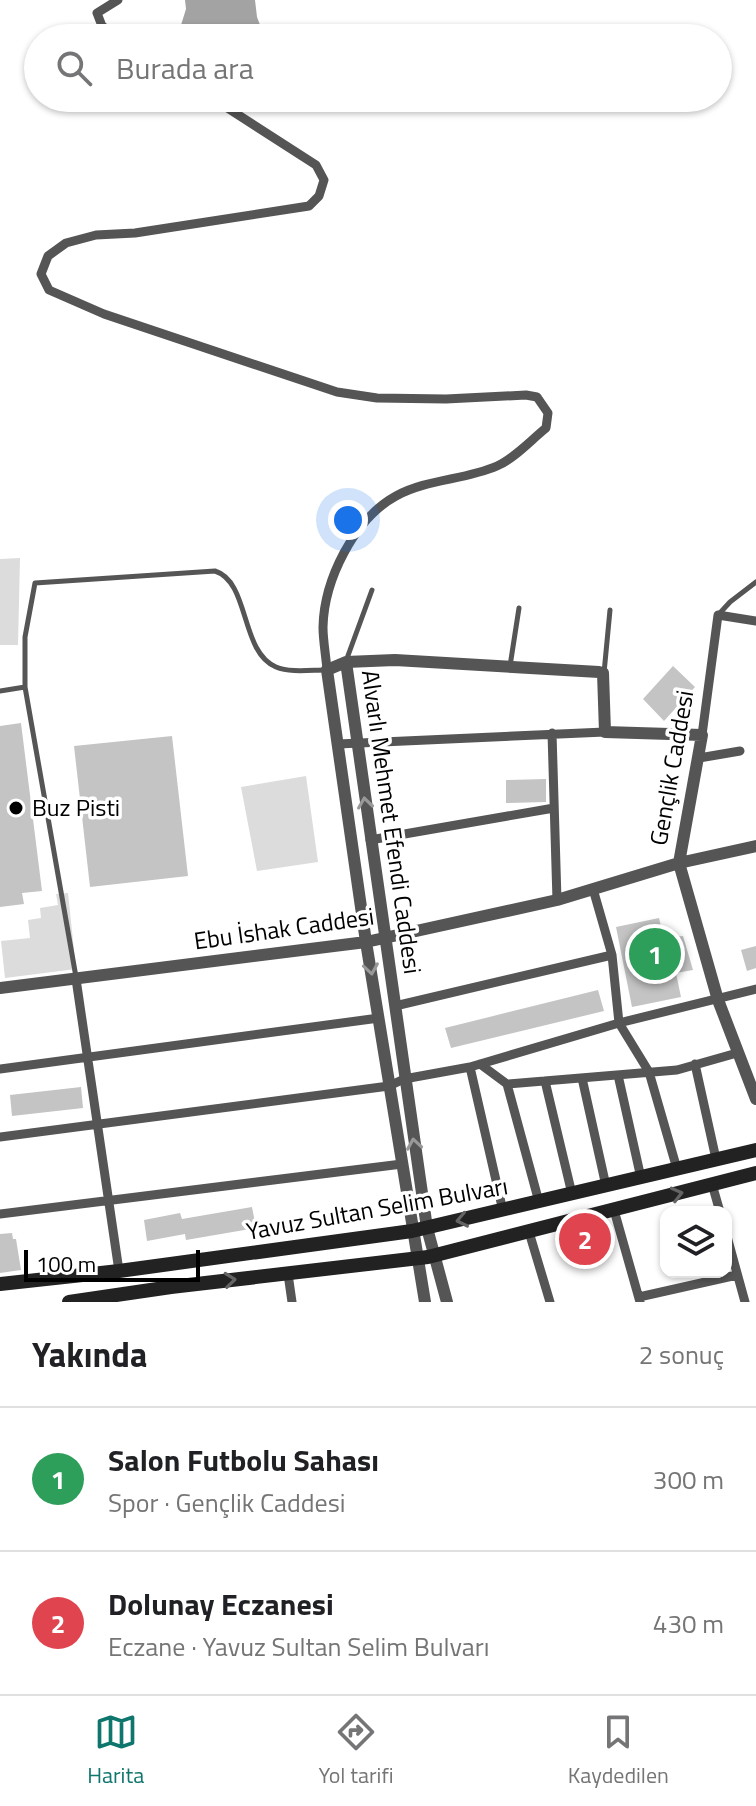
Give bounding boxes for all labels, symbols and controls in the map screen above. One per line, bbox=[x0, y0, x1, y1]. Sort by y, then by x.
search box bbox=[24, 24, 732, 112]
text: Burada ara bbox=[116, 45, 254, 91]
icon: search bbox=[52, 46, 96, 90]
your location bbox=[328, 500, 368, 540]
street label: Alvarlı Mehmet Efendi Caddesi bbox=[353, 668, 431, 976]
street label: Gençlik Caddesi bbox=[640, 687, 702, 848]
place label: Buz Pisti bbox=[32, 789, 120, 825]
one-way arrow bbox=[357, 796, 374, 810]
marker: Buz Pisti bbox=[7, 799, 25, 817]
street label: Ebu İshak Caddesi bbox=[191, 898, 376, 958]
pin: 1 bbox=[629, 924, 681, 984]
one-way arrow bbox=[361, 962, 378, 976]
one-way arrow bbox=[406, 1137, 423, 1151]
street label: Yavuz Sultan Selim Bulvarı bbox=[243, 1167, 510, 1249]
one-way arrow bbox=[669, 1186, 683, 1203]
map controls bbox=[660, 1206, 732, 1278]
button: layers bbox=[660, 1206, 732, 1278]
pin: 2 bbox=[559, 1209, 611, 1269]
one-way arrow bbox=[456, 1211, 470, 1228]
scale bar bbox=[24, 1246, 200, 1282]
text: 100 m bbox=[36, 1247, 96, 1281]
one-way arrow bbox=[224, 1272, 237, 1289]
text: Yakında bbox=[32, 1328, 147, 1380]
text: 2 sonuç bbox=[639, 1335, 724, 1374]
text: Salon Futbolu Sahası bbox=[108, 1437, 379, 1483]
text: 1 bbox=[51, 1460, 65, 1499]
text: 300 m bbox=[653, 1460, 724, 1499]
text: Spor · Gençlik Caddesi bbox=[108, 1483, 346, 1522]
text: Dolunay Eczanesi bbox=[108, 1581, 334, 1627]
text: 2 bbox=[51, 1604, 65, 1643]
text: 430 m bbox=[653, 1604, 724, 1643]
text: Eczane · Yavuz Sultan Selim Bulvarı bbox=[108, 1627, 490, 1666]
tab: Harita bbox=[87, 1710, 144, 1792]
tab: Yol tarifi bbox=[318, 1710, 394, 1792]
tab: Kaydedilen bbox=[568, 1710, 669, 1792]

